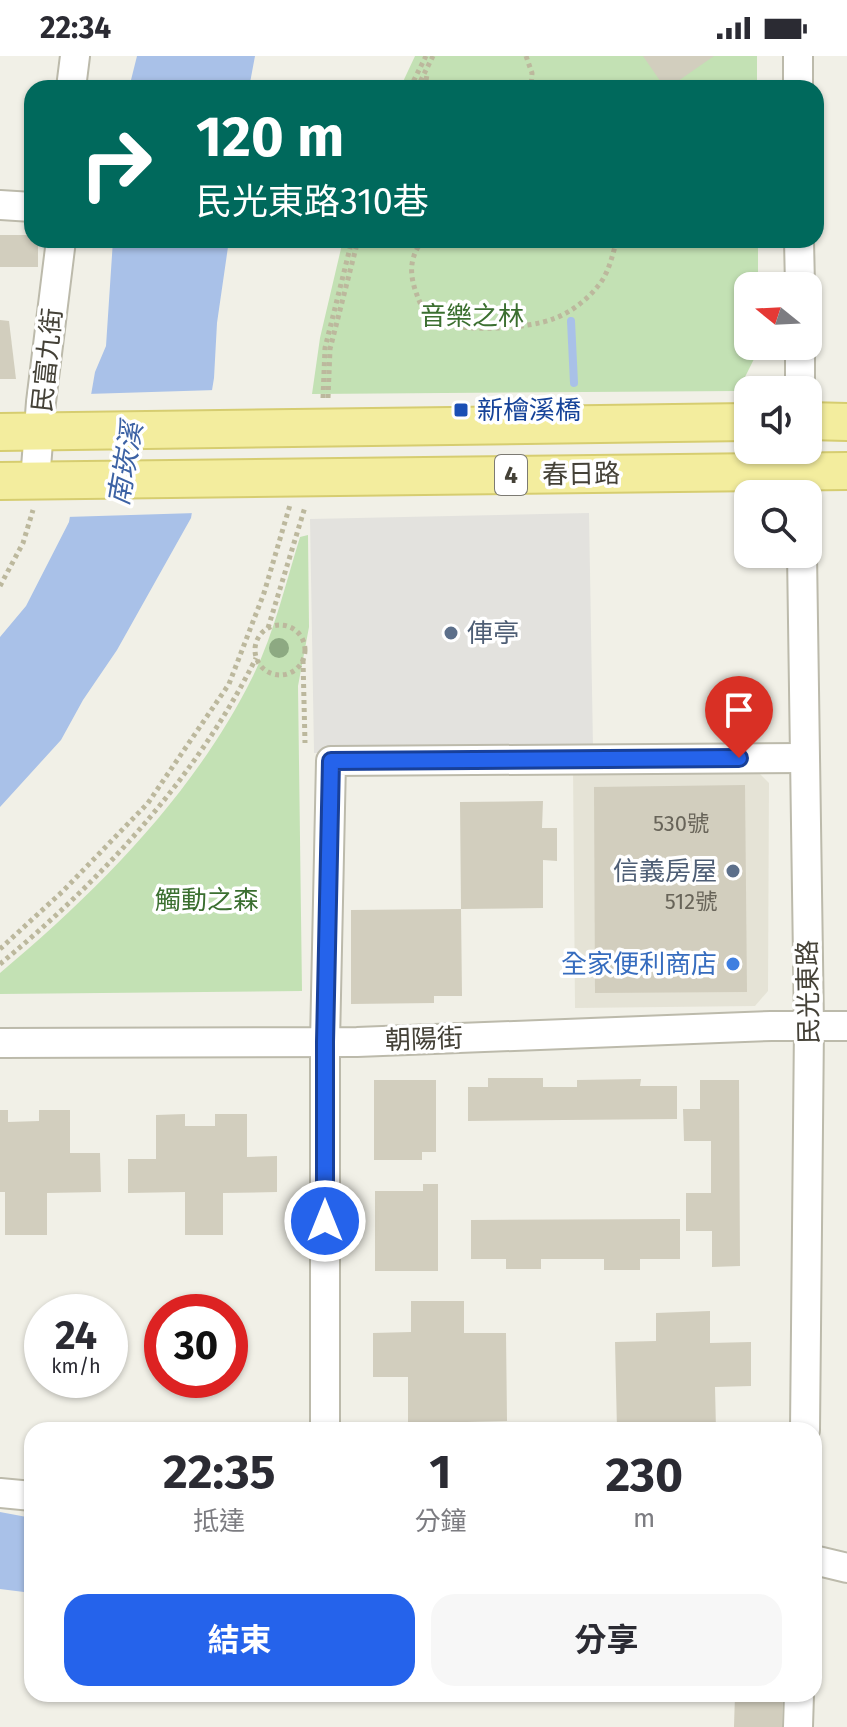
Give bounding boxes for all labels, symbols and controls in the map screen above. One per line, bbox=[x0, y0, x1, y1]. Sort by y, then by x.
text: 22:34 bbox=[40, 10, 111, 46]
text: 120 m bbox=[196, 104, 344, 171]
icon: right bbox=[64, 112, 168, 216]
text: 民光東路310巷 bbox=[196, 180, 429, 224]
north arrow bbox=[734, 272, 822, 360]
map controls bbox=[734, 272, 822, 568]
park label: 音樂之林 bbox=[420, 301, 524, 332]
street label: 民富九街 bbox=[27, 307, 68, 413]
button: sound bbox=[734, 376, 822, 464]
place label: 新檜溪橋 bbox=[477, 395, 581, 426]
marker: 新檜溪橋 bbox=[452, 401, 470, 419]
water label: 南崁溪 bbox=[102, 416, 150, 508]
road number: 4 bbox=[495, 455, 527, 495]
street label: 春日路 bbox=[542, 458, 620, 491]
button: search bbox=[734, 480, 822, 568]
place label: 俥亭 bbox=[467, 618, 519, 649]
marker: 俥亭 bbox=[442, 624, 460, 642]
pin bbox=[705, 676, 773, 758]
icon: arrive bbox=[717, 688, 761, 732]
house number: 530號 bbox=[653, 810, 709, 837]
place label: 信義房屋 bbox=[613, 856, 717, 887]
marker: 信義房屋 bbox=[724, 862, 742, 880]
park label: 觸動之森 bbox=[155, 885, 259, 916]
house number: 512號 bbox=[665, 888, 717, 915]
street label: 民光東路 bbox=[792, 940, 825, 1044]
place label: 全家便利商店 bbox=[561, 949, 717, 980]
marker: 全家便利商店 bbox=[724, 955, 742, 973]
street label: 朝陽街 bbox=[384, 1023, 464, 1056]
position arrow bbox=[283, 1179, 367, 1263]
speed limit sign: 30 bbox=[144, 1294, 248, 1398]
text: 24 bbox=[55, 1312, 97, 1360]
text: km/h bbox=[51, 1354, 101, 1378]
text: 22:35 bbox=[163, 1443, 276, 1501]
text: 1 bbox=[429, 1443, 452, 1501]
text: 230 bbox=[605, 1446, 683, 1504]
text: m bbox=[633, 1503, 655, 1534]
text: 抵達 bbox=[193, 1506, 245, 1537]
text: 分鐘 bbox=[414, 1506, 467, 1537]
button: 結束 bbox=[64, 1594, 415, 1686]
button: 分享 bbox=[431, 1594, 782, 1686]

